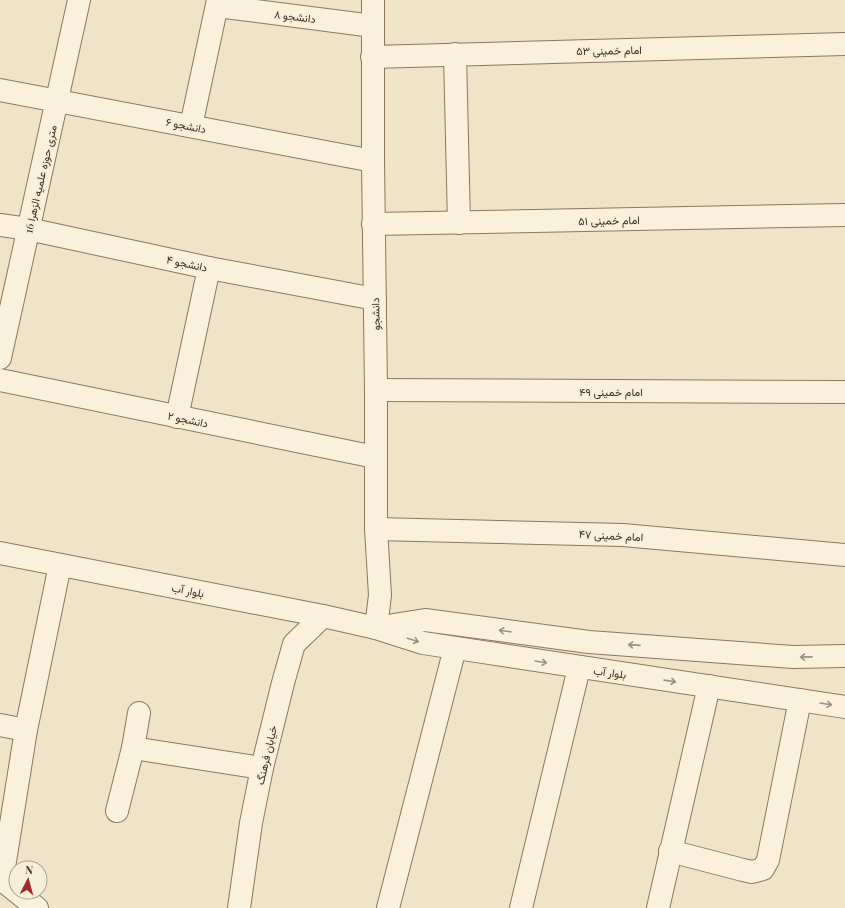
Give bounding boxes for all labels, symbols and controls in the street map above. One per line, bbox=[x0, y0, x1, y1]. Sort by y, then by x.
street label: دانشجو ۸ bbox=[273, 6, 317, 26]
street label: امام خمینی ۵۳ bbox=[576, 42, 642, 59]
street label: دانشجو ۶ bbox=[165, 114, 207, 136]
street label: 16 متری حوزه علمیه الزهرا bbox=[20, 123, 60, 235]
street label: امام خمینی ۵۱ bbox=[578, 212, 640, 229]
street label: دانشجو ۴ bbox=[165, 251, 209, 275]
street label: دانشجو bbox=[367, 298, 383, 330]
street label: امام خمینی ۴۹ bbox=[579, 384, 643, 400]
street label: دانشجو ۲ bbox=[166, 407, 210, 431]
street label: امام خمینی ۴۷ bbox=[578, 526, 644, 545]
street label: بلوار آب bbox=[170, 580, 206, 600]
one-way arrow bbox=[499, 627, 512, 635]
one-way arrow bbox=[407, 637, 420, 644]
one-way arrow bbox=[628, 642, 641, 649]
one-way arrow bbox=[800, 653, 813, 661]
one-way arrow bbox=[534, 658, 547, 666]
street label: بلوار آب bbox=[593, 662, 627, 682]
one-way arrow bbox=[663, 677, 676, 685]
one-way arrow bbox=[819, 701, 832, 709]
street label: خیابان فرهنگ bbox=[252, 724, 280, 786]
north arrow bbox=[8, 860, 48, 900]
text: N bbox=[24, 862, 34, 877]

